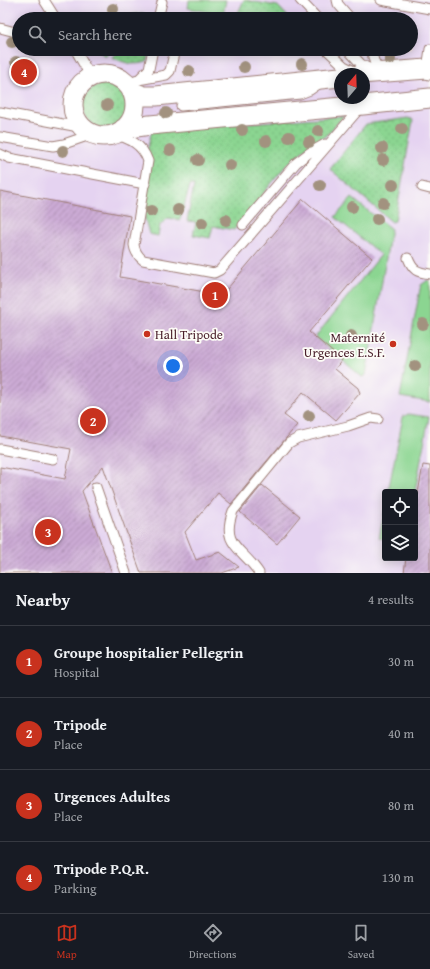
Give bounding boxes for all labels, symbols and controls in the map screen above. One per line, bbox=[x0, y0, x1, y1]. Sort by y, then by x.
search box bbox=[12, 12, 418, 56]
icon: search bbox=[26, 23, 48, 45]
text: Search here bbox=[58, 24, 132, 45]
pin: 4 bbox=[11, 57, 37, 87]
north arrow bbox=[334, 68, 370, 104]
pin: 1 bbox=[202, 280, 228, 310]
place label: Hall Tripode bbox=[155, 325, 223, 344]
place label: Maternité Urgences E.S.F. bbox=[304, 328, 385, 362]
marker: Hall Tripode bbox=[142, 329, 152, 339]
marker: Maternité Urgences E.S.F. bbox=[388, 339, 398, 349]
your location bbox=[163, 356, 183, 376]
pin: 2 bbox=[80, 406, 106, 436]
map controls bbox=[382, 489, 418, 561]
button: locate bbox=[382, 489, 418, 525]
pin: 3 bbox=[35, 517, 61, 547]
button: layers bbox=[382, 525, 418, 561]
text: Nearby bbox=[16, 587, 70, 612]
text: 4 results bbox=[368, 590, 414, 609]
text: Groupe hospitalier Pellegrin bbox=[54, 642, 243, 663]
text: 1 bbox=[26, 652, 32, 671]
text: 30 m bbox=[388, 652, 414, 671]
text: Hospital bbox=[54, 663, 99, 682]
text: Tripode bbox=[54, 714, 107, 735]
text: 2 bbox=[26, 724, 32, 743]
text: 40 m bbox=[388, 724, 414, 743]
text: Place bbox=[54, 735, 83, 754]
text: Urgences Adultes bbox=[54, 786, 170, 807]
text: 3 bbox=[26, 796, 32, 815]
text: 80 m bbox=[388, 796, 414, 815]
text: Place bbox=[54, 807, 83, 826]
text: Tripode P.Q.R. bbox=[54, 858, 149, 879]
text: 4 bbox=[26, 868, 32, 887]
text: 130 m bbox=[382, 868, 414, 887]
text: Parking bbox=[54, 879, 97, 898]
tab: Map bbox=[56, 922, 78, 962]
tab: Directions bbox=[189, 922, 236, 962]
tab: Saved bbox=[348, 922, 374, 962]

